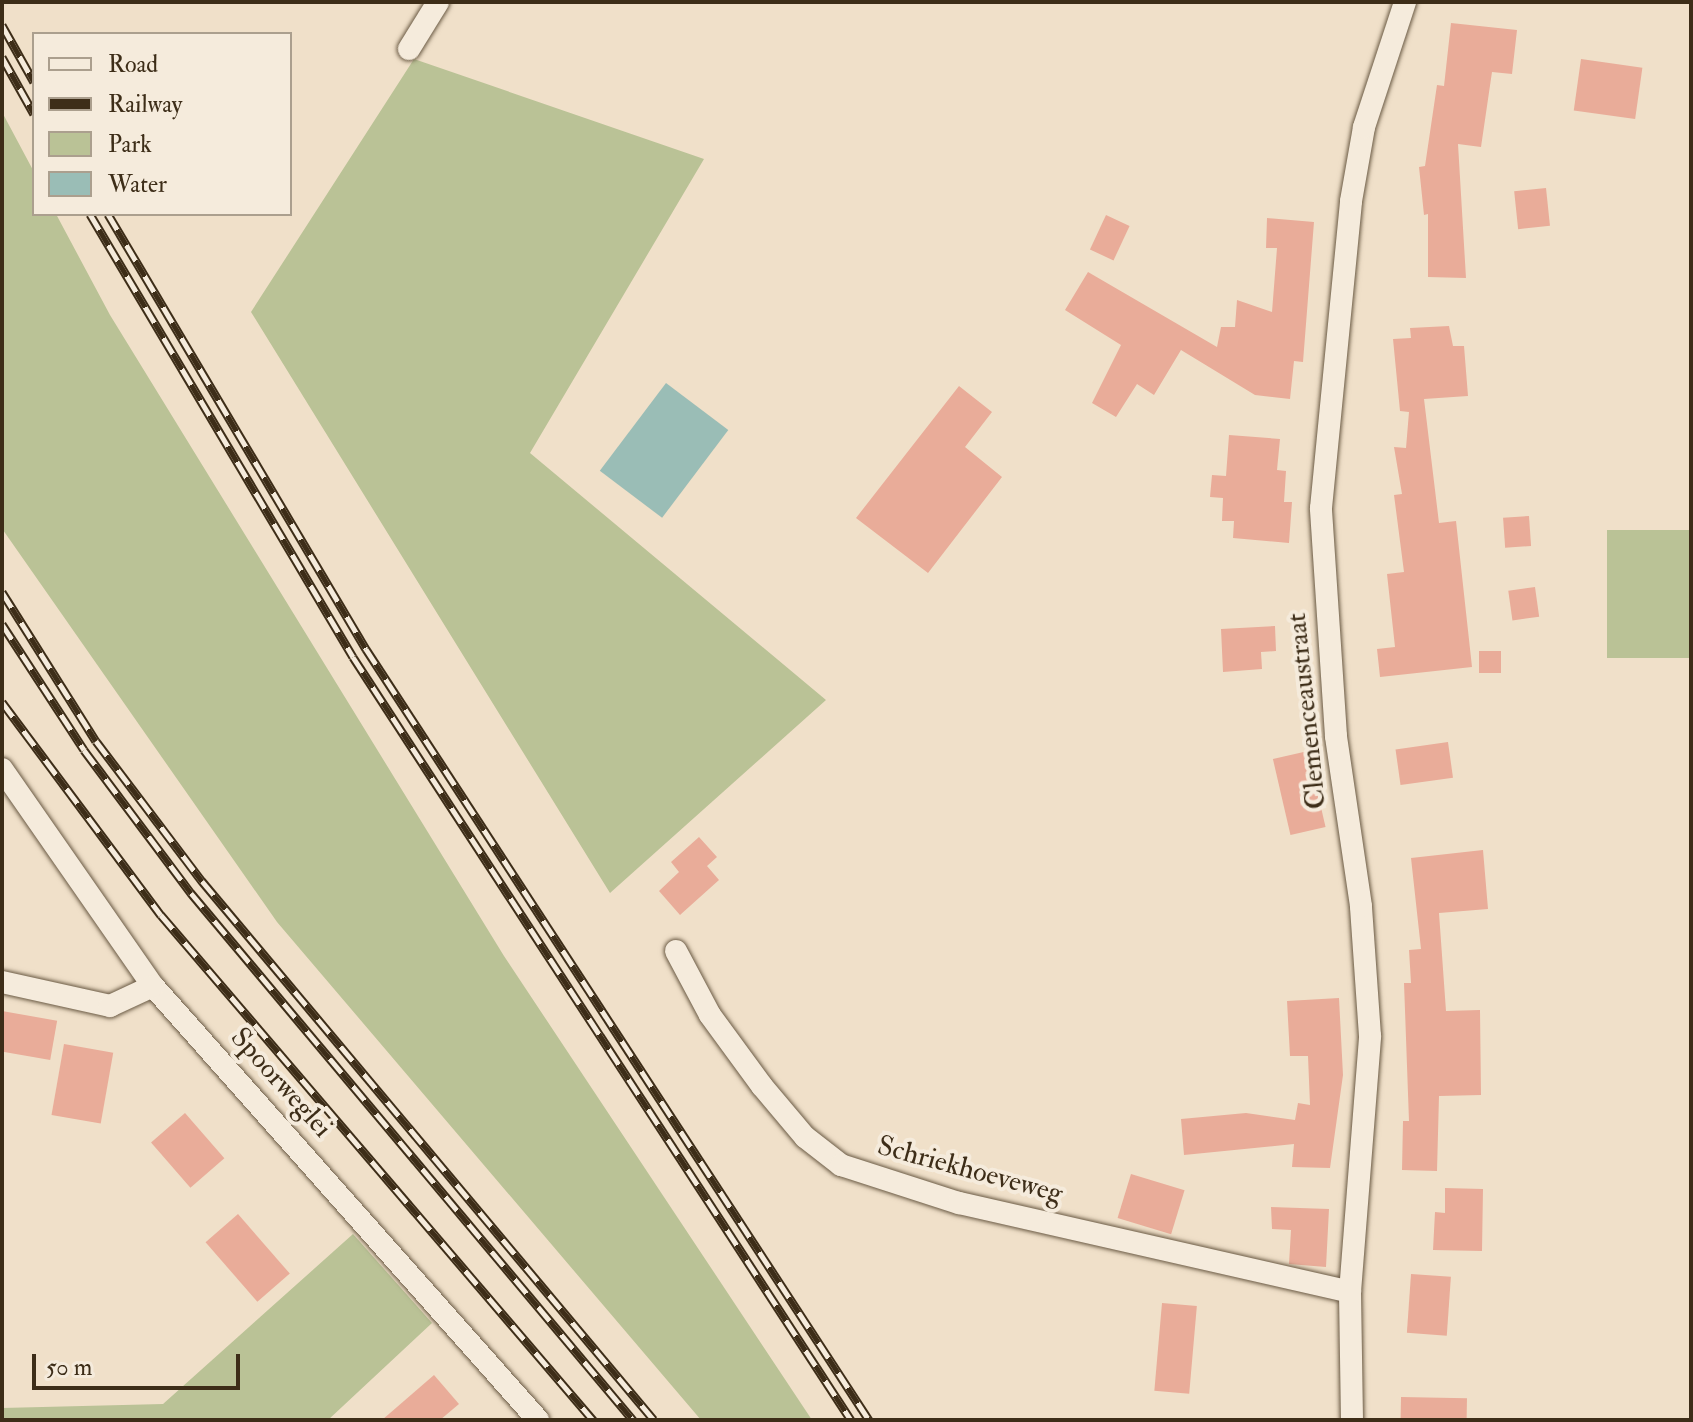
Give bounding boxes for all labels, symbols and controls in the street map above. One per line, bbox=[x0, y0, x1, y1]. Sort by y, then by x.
legend bbox=[32, 32, 292, 216]
text: Road bbox=[108, 49, 158, 80]
text: Railway bbox=[108, 89, 182, 120]
text: Park bbox=[108, 129, 152, 160]
text: Water bbox=[108, 169, 167, 200]
street label: Clemenceaustraat bbox=[1280, 611, 1334, 811]
street label: Spoorweglei bbox=[223, 1021, 339, 1145]
street label: Schriekhoeveweg bbox=[874, 1129, 1066, 1211]
scale bar bbox=[36, 1338, 244, 1388]
text: 50 m bbox=[46, 1352, 92, 1383]

